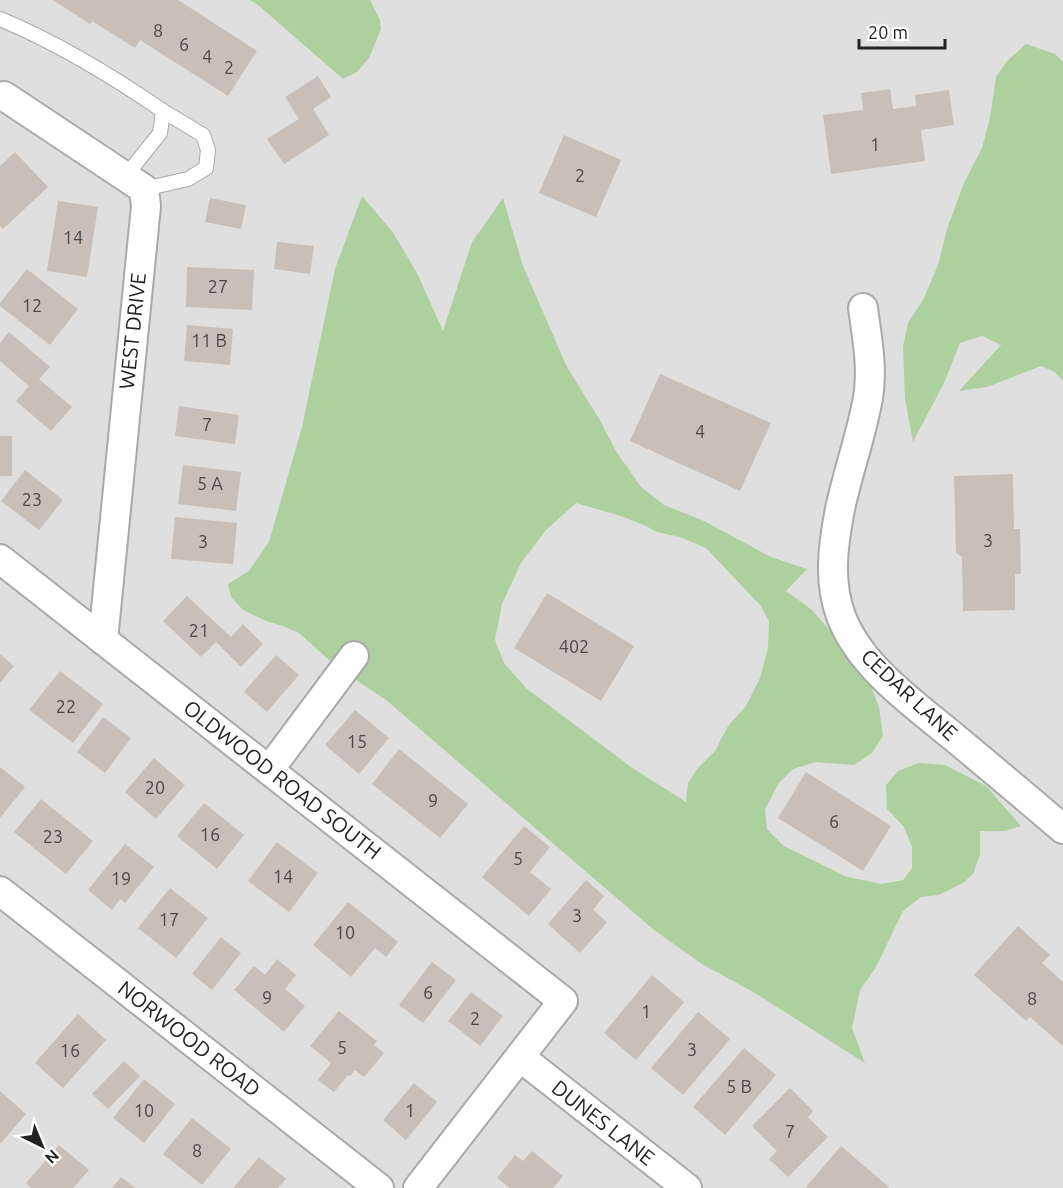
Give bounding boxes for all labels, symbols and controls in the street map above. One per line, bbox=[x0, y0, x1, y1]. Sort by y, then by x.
scale bar bbox=[859, 12, 944, 50]
house number: 8 bbox=[153, 20, 163, 40]
text: 20 m bbox=[868, 22, 908, 42]
house number: 6 bbox=[179, 34, 189, 54]
house number: 4 bbox=[202, 46, 212, 66]
house number: 2 bbox=[224, 57, 234, 77]
house number: 1 bbox=[870, 134, 880, 154]
house number: 2 bbox=[575, 165, 585, 185]
house number: 14 bbox=[63, 227, 83, 247]
street label: WEST DRIVE bbox=[114, 271, 150, 390]
house number: 27 bbox=[208, 276, 228, 296]
house number: 12 bbox=[22, 295, 42, 315]
house number: 11 B bbox=[191, 330, 227, 350]
house number: 7 bbox=[202, 414, 212, 434]
house number: 4 bbox=[695, 421, 705, 441]
house number: 5 A bbox=[197, 473, 223, 493]
house number: 23 bbox=[22, 489, 42, 509]
house number: 3 bbox=[983, 530, 993, 550]
house number: 3 bbox=[198, 531, 208, 551]
house number: 21 bbox=[189, 620, 209, 640]
house number: 402 bbox=[559, 636, 589, 656]
street label: CEDAR LANE bbox=[857, 644, 963, 745]
street label: OLDWOOD ROAD SOUTH bbox=[179, 695, 386, 864]
house number: 22 bbox=[56, 696, 76, 716]
house number: 15 bbox=[347, 731, 367, 751]
house number: 20 bbox=[145, 777, 165, 797]
house number: 9 bbox=[428, 790, 438, 810]
house number: 6 bbox=[829, 811, 839, 831]
house number: 16 bbox=[200, 824, 220, 844]
house number: 23 bbox=[43, 826, 63, 846]
house number: 5 bbox=[513, 848, 523, 868]
house number: 14 bbox=[273, 866, 293, 886]
house number: 19 bbox=[111, 868, 131, 888]
house number: 3 bbox=[572, 905, 582, 925]
house number: 17 bbox=[159, 909, 179, 929]
house number: 10 bbox=[335, 922, 355, 942]
street label: NORWOOD ROAD bbox=[114, 975, 265, 1101]
house number: 6 bbox=[423, 982, 433, 1002]
house number: 9 bbox=[262, 987, 272, 1007]
house number: 8 bbox=[1027, 988, 1037, 1008]
house number: 1 bbox=[641, 1001, 651, 1021]
house number: 2 bbox=[470, 1008, 480, 1028]
house number: 5 bbox=[337, 1037, 347, 1057]
house number: 3 bbox=[687, 1039, 697, 1059]
house number: 16 bbox=[60, 1040, 80, 1060]
street label: DUNES LANE bbox=[548, 1075, 660, 1170]
house number: 5 B bbox=[726, 1076, 752, 1096]
house number: 10 bbox=[134, 1100, 154, 1120]
house number: 1 bbox=[405, 1100, 415, 1120]
north arrow bbox=[12, 1116, 72, 1176]
house number: 7 bbox=[785, 1121, 795, 1141]
house number: 8 bbox=[192, 1140, 202, 1160]
text: N bbox=[42, 1146, 63, 1168]

